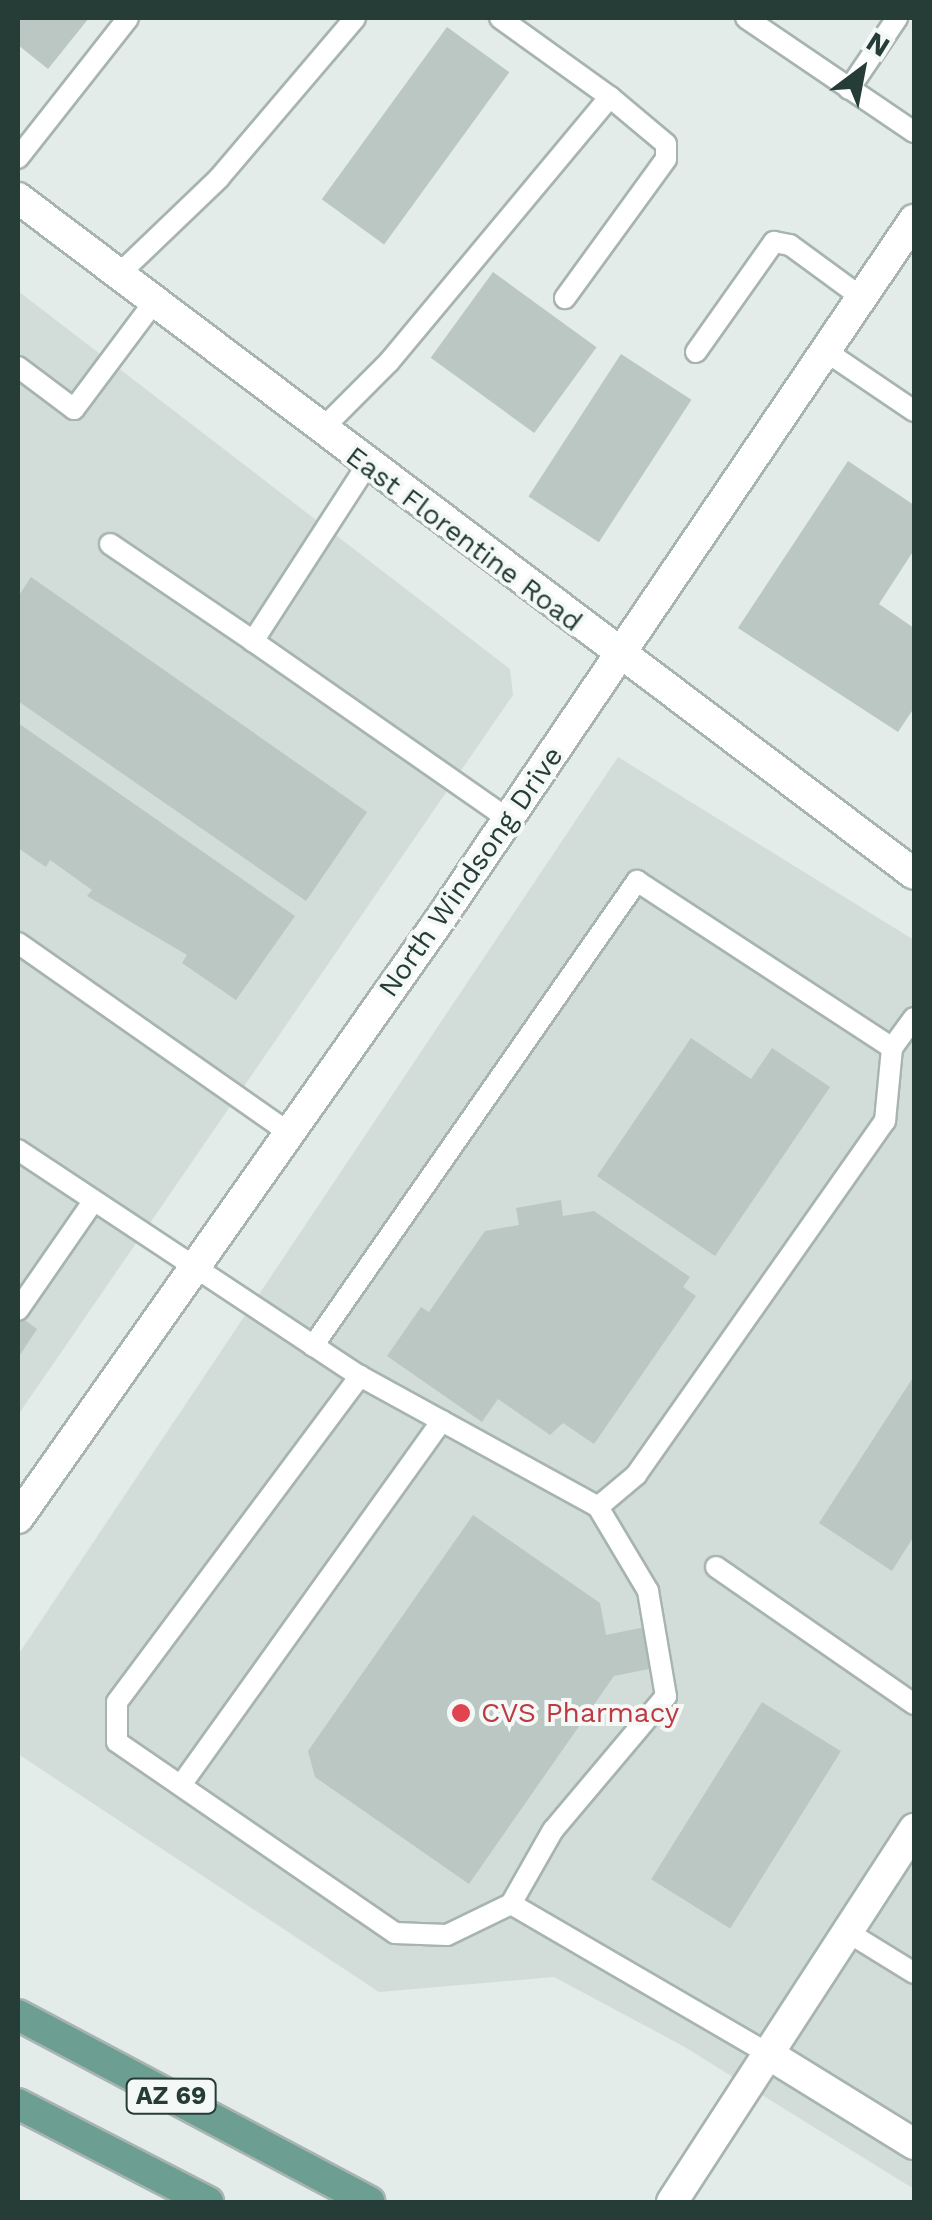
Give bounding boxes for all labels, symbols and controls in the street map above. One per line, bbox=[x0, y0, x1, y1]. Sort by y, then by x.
north arrow bbox=[812, 20, 912, 120]
text: N bbox=[861, 25, 896, 64]
street label: East Florentine Road bbox=[339, 439, 589, 639]
street label: North Windsong Drive bbox=[372, 740, 570, 1004]
place label: CVS Pharmacy bbox=[481, 1696, 679, 1730]
marker: CVS Pharmacy bbox=[450, 1702, 472, 1724]
road number: AZ 69 bbox=[124, 2076, 218, 2116]

